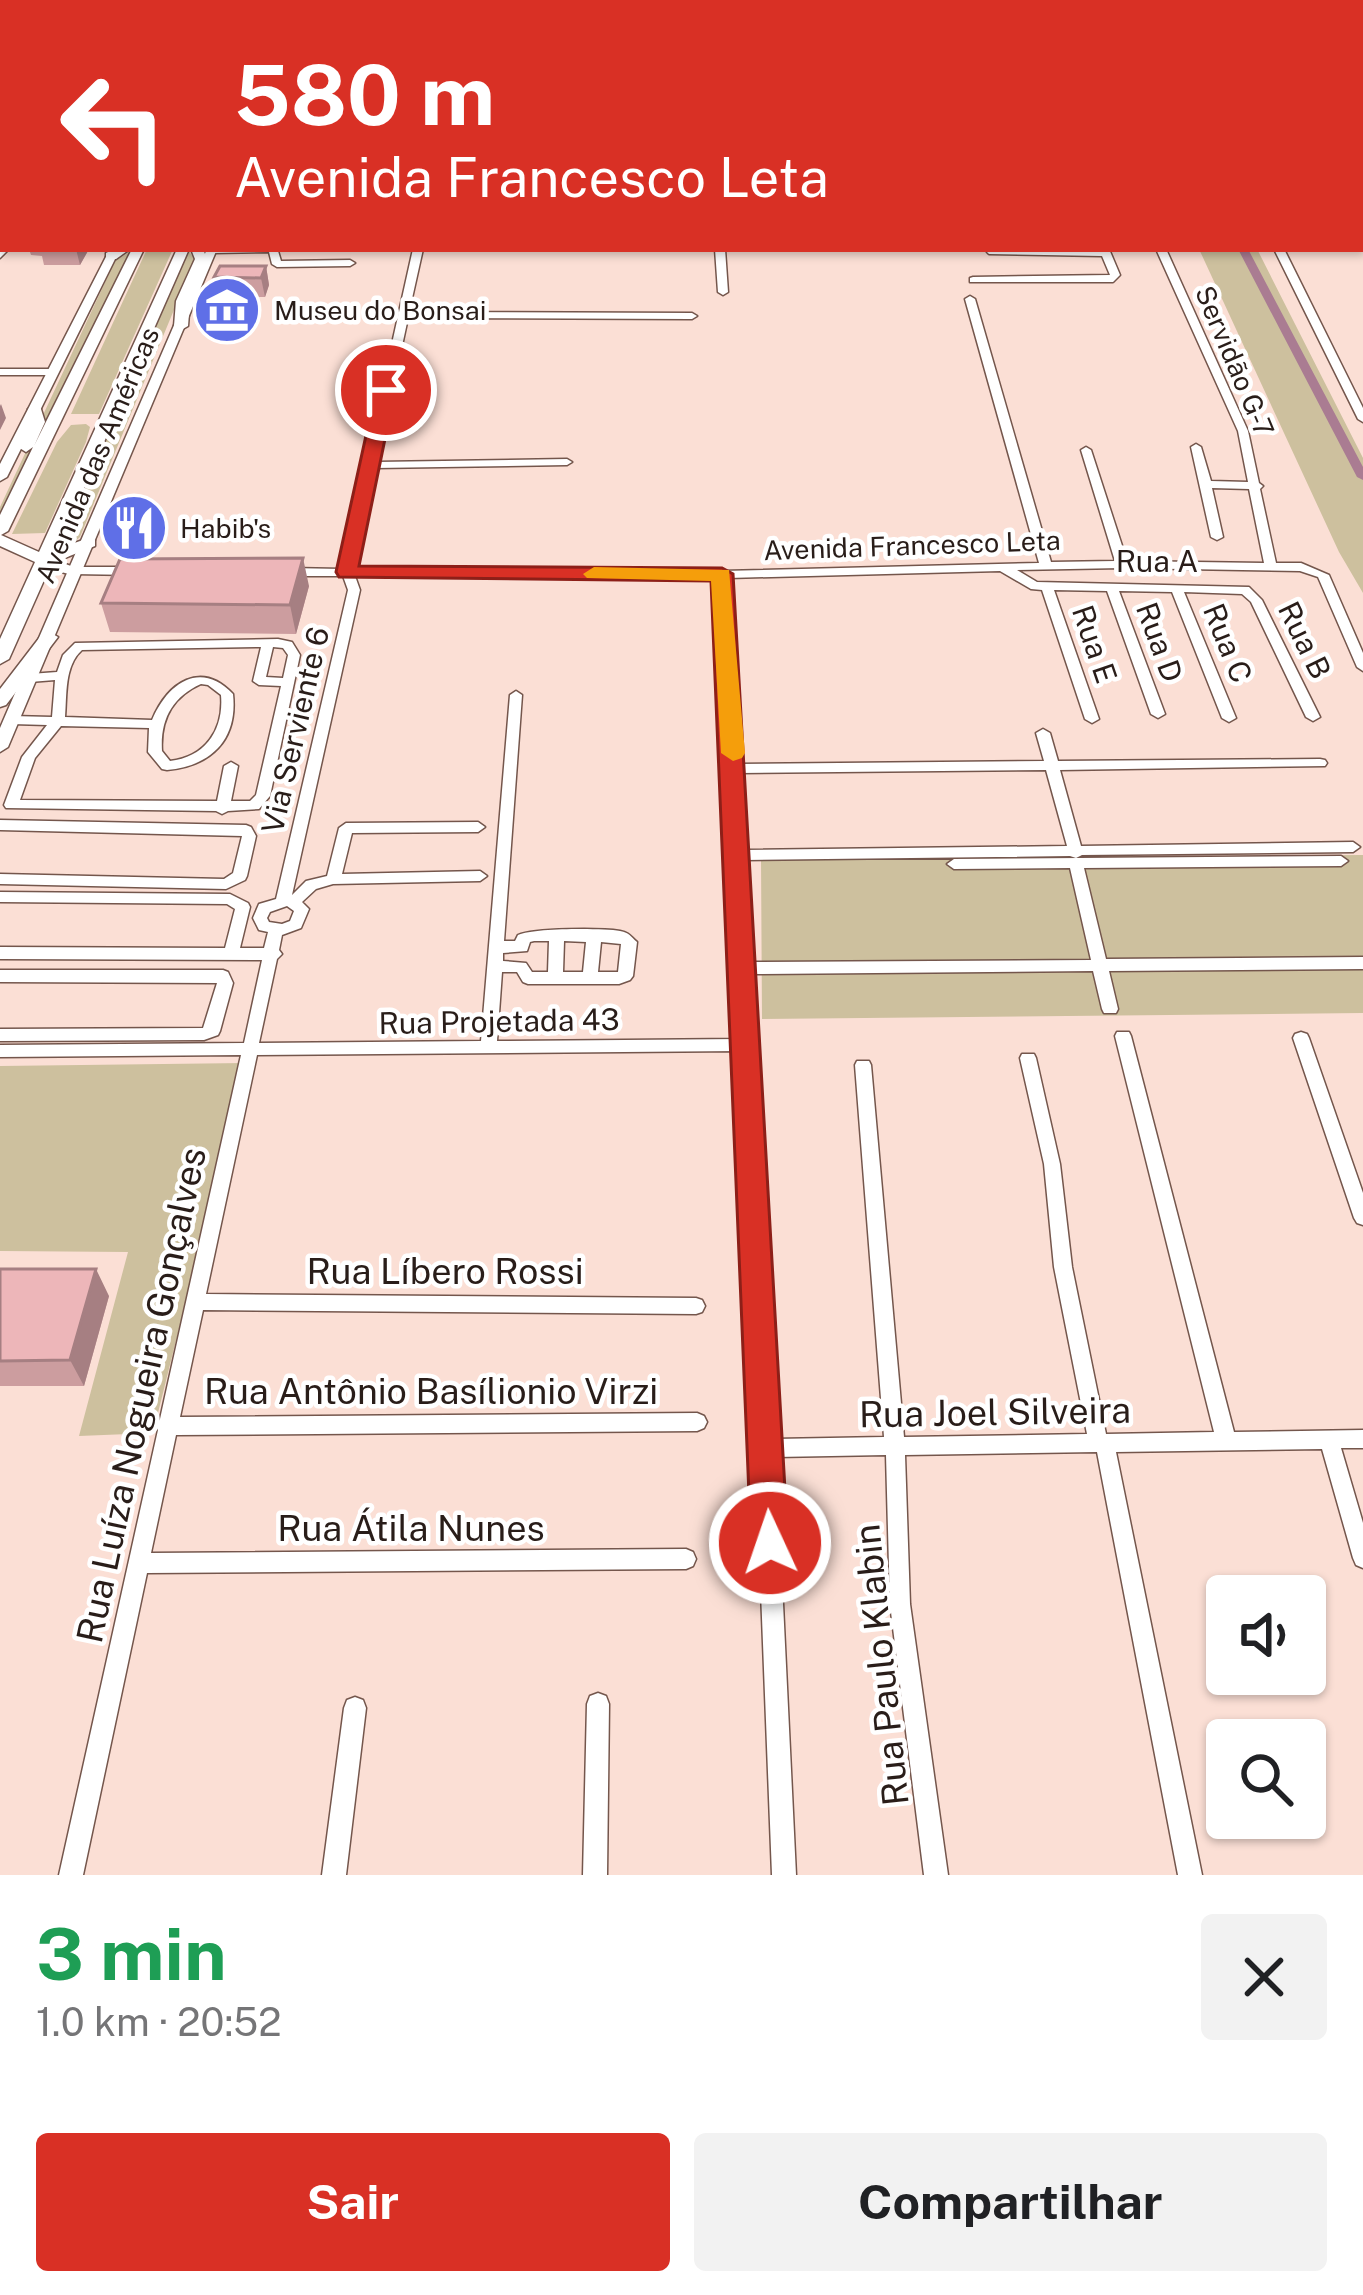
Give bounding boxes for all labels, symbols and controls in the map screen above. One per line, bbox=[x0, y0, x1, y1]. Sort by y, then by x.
text: 580 m bbox=[234, 45, 495, 144]
icon: left bbox=[36, 48, 192, 204]
text: Avenida Francesco Leta bbox=[234, 146, 829, 209]
museum icon: Museu do Bonsai bbox=[192, 275, 262, 345]
street label: Servidão G-7 bbox=[1189, 281, 1281, 441]
place label: Museu do Bonsai bbox=[274, 294, 486, 326]
street label: Avenida das Américas bbox=[29, 322, 165, 588]
pin bbox=[335, 339, 437, 441]
icon: arrive bbox=[353, 357, 419, 423]
restaurant icon: Habib's bbox=[99, 493, 169, 563]
place label: Habib's bbox=[180, 512, 271, 544]
street label: Avenida Francesco Leta bbox=[763, 524, 1061, 566]
street label: Rua A bbox=[1116, 543, 1198, 579]
street label: Rua B bbox=[1271, 595, 1339, 685]
street label: Rua D bbox=[1129, 597, 1191, 687]
street label: Rua C bbox=[1196, 598, 1260, 688]
street label: Rua E bbox=[1065, 600, 1125, 688]
street label: Via Serviente 6 bbox=[254, 623, 336, 837]
street label: Rua Projetada 43 bbox=[378, 1001, 620, 1041]
street label: Rua Luíza Nogueira Gonçalves bbox=[68, 1144, 214, 1646]
street label: Rua Líbero Rossi bbox=[306, 1250, 584, 1292]
street label: Rua Antônio Basílionio Virzi bbox=[204, 1370, 658, 1412]
street label: Rua Joel Silveira bbox=[859, 1389, 1131, 1435]
position arrow bbox=[707, 1480, 833, 1606]
street label: Rua Átila Nunes bbox=[277, 1507, 545, 1549]
street label: Rua Paulo Klabin bbox=[845, 1522, 917, 1808]
map controls bbox=[1206, 1575, 1326, 1839]
button: sound bbox=[1206, 1575, 1326, 1695]
button: search bbox=[1206, 1719, 1326, 1839]
text: 3 min bbox=[36, 1912, 227, 1996]
button: close bbox=[1201, 1914, 1327, 2040]
text: 1.0 km · 20:52 bbox=[36, 1999, 281, 2045]
button: Sair bbox=[36, 2133, 670, 2271]
button: Compartilhar bbox=[694, 2133, 1327, 2271]

